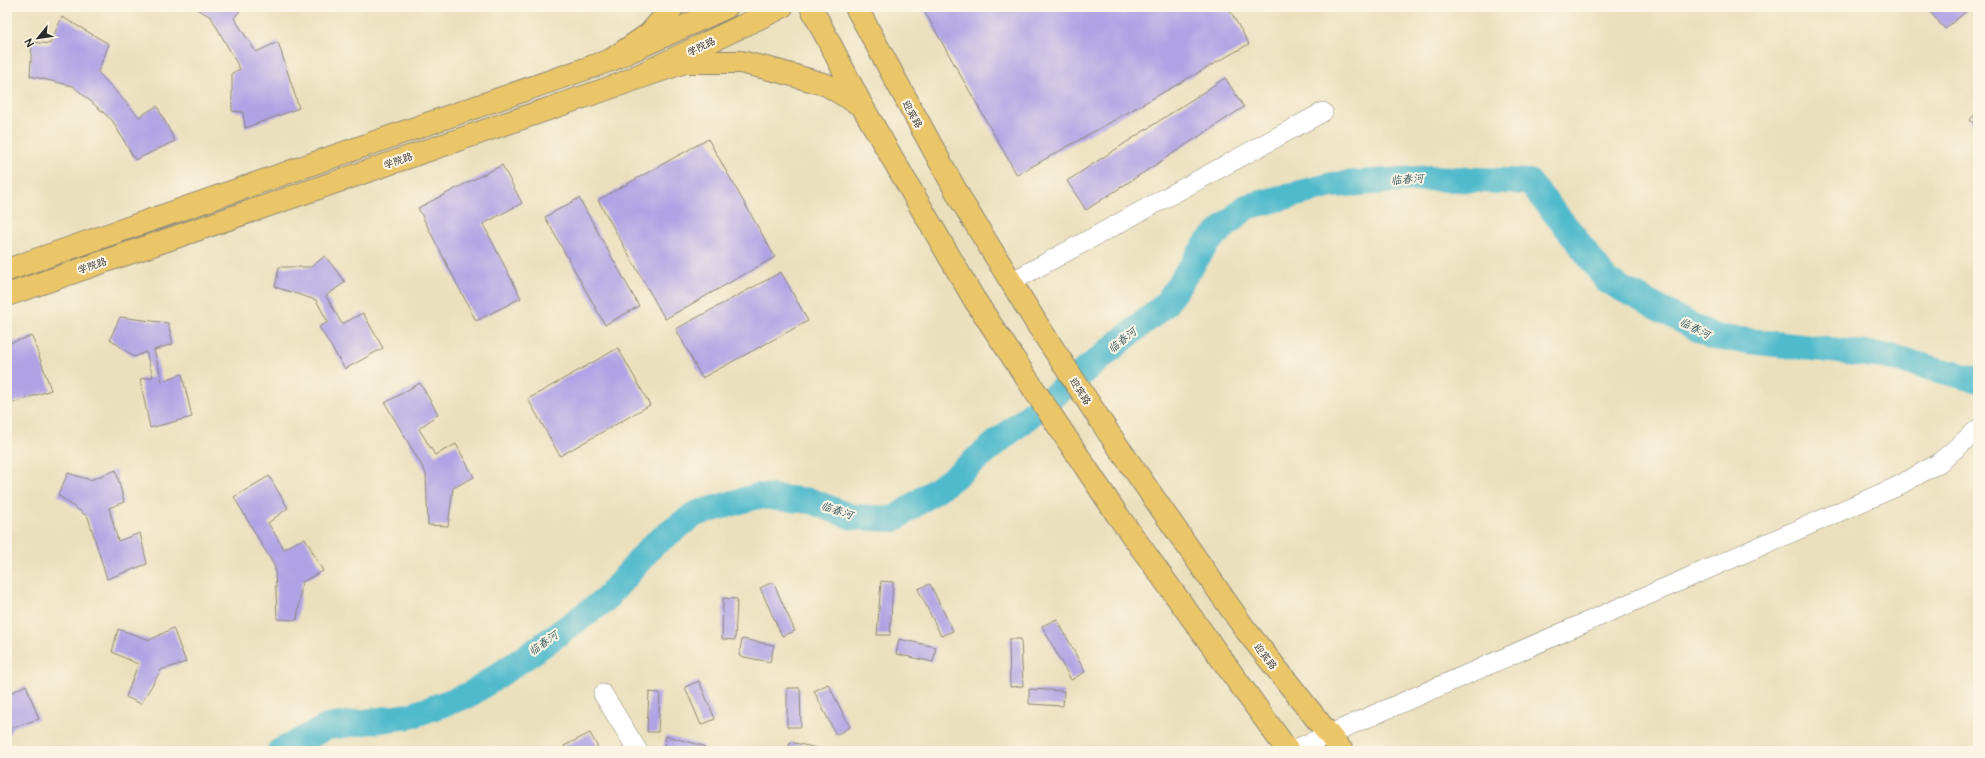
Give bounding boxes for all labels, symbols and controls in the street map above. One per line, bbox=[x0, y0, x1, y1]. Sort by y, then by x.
north arrow bbox=[18, 18, 58, 58]
street label: 学院路 bbox=[685, 35, 718, 59]
text: N bbox=[22, 36, 37, 49]
street label: 迎宾路 bbox=[900, 98, 925, 131]
street label: 学院路 bbox=[382, 150, 414, 172]
water label: 临春河 bbox=[1390, 172, 1426, 187]
street label: 学院路 bbox=[76, 255, 108, 277]
water label: 临春河 bbox=[1677, 315, 1714, 343]
water label: 临春河 bbox=[1105, 324, 1141, 356]
street label: 迎宾路 bbox=[1067, 376, 1093, 407]
water label: 临春河 bbox=[819, 499, 856, 523]
water label: 临春河 bbox=[526, 627, 562, 658]
street label: 迎宾路 bbox=[1251, 641, 1279, 672]

